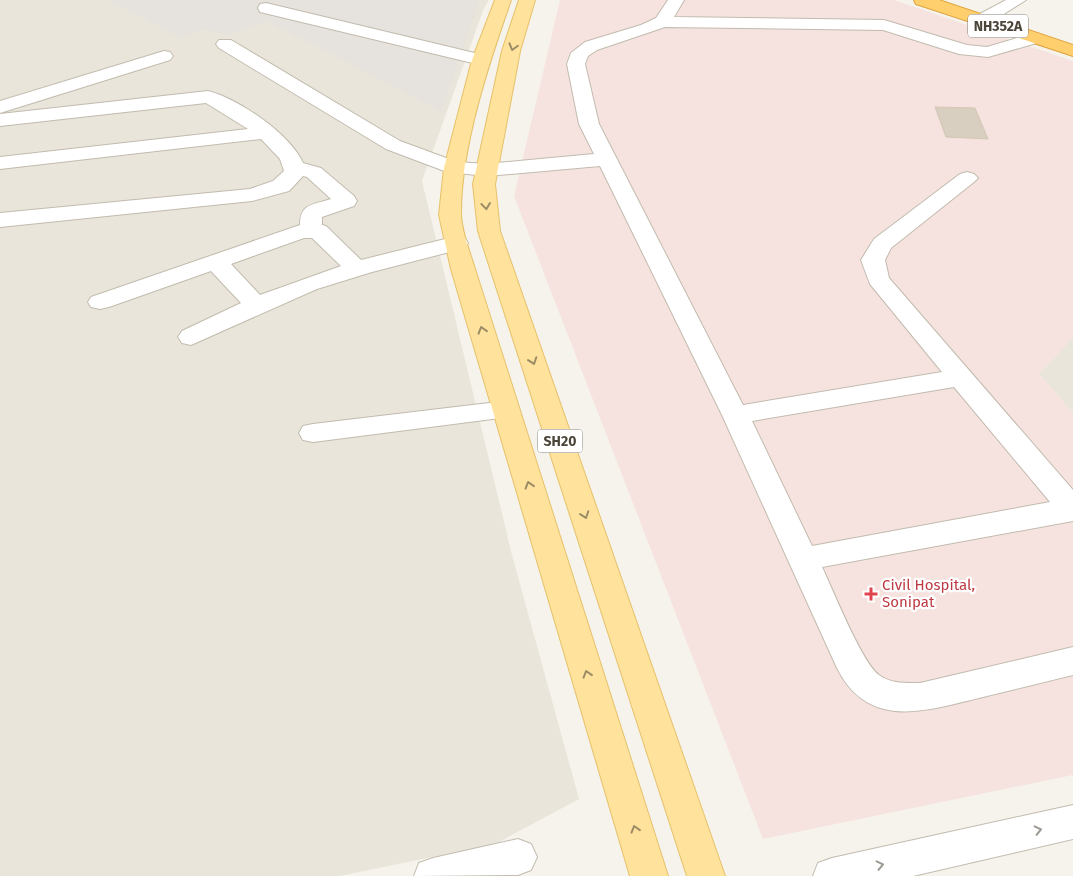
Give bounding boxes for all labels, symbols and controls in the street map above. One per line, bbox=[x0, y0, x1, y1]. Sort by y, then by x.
road number: NH352A bbox=[968, 15, 1028, 38]
one-way arrow bbox=[508, 42, 519, 51]
one-way arrow bbox=[480, 202, 491, 210]
one-way arrow bbox=[477, 326, 487, 335]
one-way arrow bbox=[527, 356, 537, 365]
road number: SH20 bbox=[538, 430, 582, 452]
one-way arrow bbox=[525, 482, 535, 490]
one-way arrow bbox=[579, 510, 589, 519]
place label: Civil Hospital, Sonipat bbox=[882, 576, 975, 611]
marker: Civil Hospital, Sonipat bbox=[864, 587, 878, 601]
one-way arrow bbox=[583, 670, 593, 679]
one-way arrow bbox=[1034, 825, 1043, 836]
one-way arrow bbox=[631, 826, 641, 834]
one-way arrow bbox=[875, 860, 884, 871]

